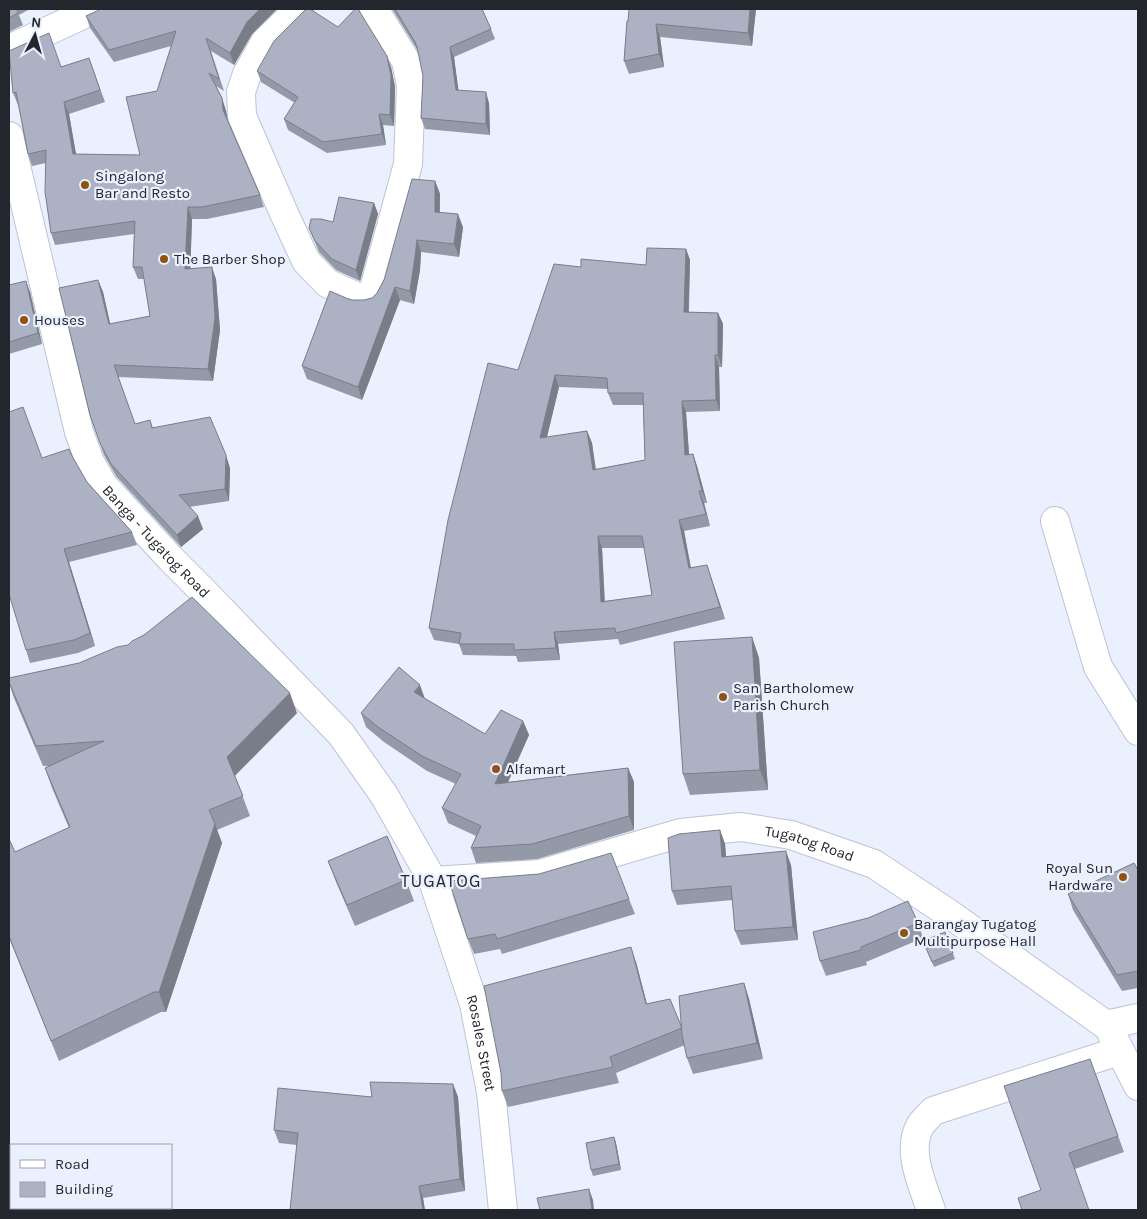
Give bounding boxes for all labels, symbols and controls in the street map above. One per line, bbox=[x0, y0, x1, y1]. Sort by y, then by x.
north arrow bbox=[10, 10, 60, 60]
text: N bbox=[30, 14, 42, 32]
place label: Singalong Bar and Resto bbox=[95, 167, 190, 202]
marker: Singalong Bar and Resto bbox=[79, 179, 91, 191]
place label: The Barber Shop bbox=[174, 250, 286, 268]
marker: The Barber Shop bbox=[158, 253, 170, 265]
place label: Houses bbox=[34, 311, 85, 329]
marker: Houses bbox=[18, 314, 30, 326]
street label: Banga - Tugatog Road bbox=[99, 481, 214, 602]
place label: San Bartholomew Parish Church bbox=[733, 679, 854, 714]
marker: San Bartholomew Parish Church bbox=[717, 691, 729, 703]
place label: Alfamart bbox=[506, 760, 566, 778]
marker: Alfamart bbox=[490, 763, 502, 775]
street label: Tugatog Road bbox=[764, 822, 857, 865]
place label: Royal Sun Hardware bbox=[1045, 859, 1113, 894]
district label: TUGATOG bbox=[400, 870, 482, 892]
marker: Royal Sun Hardware bbox=[1117, 871, 1129, 883]
place label: Barangay Tugatog Multipurpose Hall bbox=[914, 915, 1037, 950]
marker: Barangay Tugatog Multipurpose Hall bbox=[898, 927, 910, 939]
street label: Rosales Street bbox=[463, 992, 500, 1093]
legend bbox=[10, 1144, 172, 1209]
text: Road bbox=[55, 1155, 90, 1173]
text: Building bbox=[55, 1180, 113, 1198]

